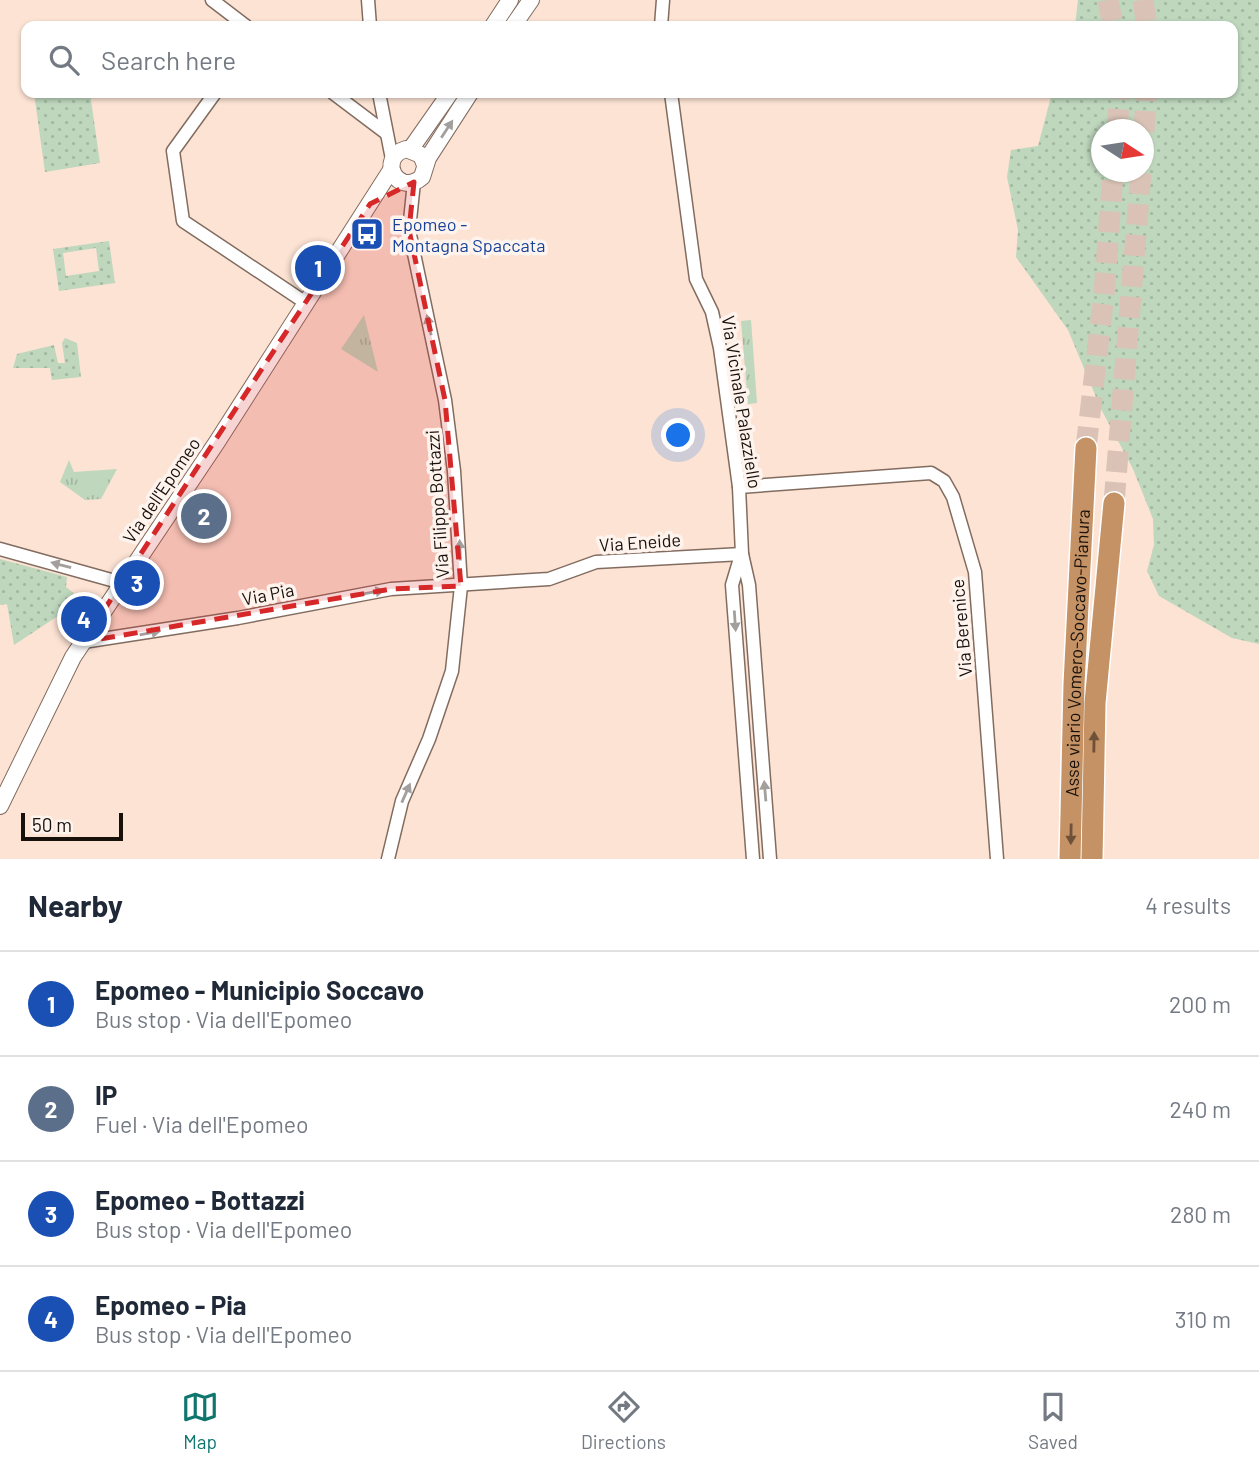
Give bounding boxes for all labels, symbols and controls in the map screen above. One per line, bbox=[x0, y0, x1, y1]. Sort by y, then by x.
search box bbox=[21, 21, 1238, 98]
icon: search bbox=[45, 41, 83, 79]
text: Search here bbox=[101, 44, 236, 75]
one-way arrow bbox=[440, 119, 453, 138]
north arrow bbox=[1091, 119, 1154, 182]
place label: Epomeo - Montagna Spaccata bbox=[392, 213, 545, 256]
bus stop icon: Epomeo - Montagna Spaccata bbox=[348, 215, 386, 253]
pin: 1 bbox=[295, 242, 341, 294]
one-way arrow bbox=[424, 314, 435, 336]
street label: Via Vicinale Palazziello bbox=[717, 314, 767, 490]
your location bbox=[661, 418, 695, 452]
street label: Via Filippo Bottazzi bbox=[421, 429, 453, 579]
street label: Via dell'Epomeo bbox=[118, 433, 204, 547]
pin: 2 bbox=[181, 490, 227, 542]
street label: Asse viario Vomero-Soccavo-Pianura bbox=[1060, 509, 1094, 797]
street label: Via Eneide bbox=[598, 528, 682, 556]
one-way arrow bbox=[455, 539, 466, 561]
pin: 3 bbox=[114, 557, 160, 609]
one-way arrow bbox=[50, 559, 72, 570]
street label: Via Pia bbox=[240, 578, 296, 610]
street label: Via Berenice bbox=[946, 578, 976, 678]
one-way arrow bbox=[363, 586, 385, 597]
pin: 4 bbox=[61, 593, 107, 645]
one-way arrow bbox=[730, 610, 741, 632]
one-way arrow bbox=[139, 627, 161, 638]
one-way arrow bbox=[1089, 731, 1100, 753]
one-way arrow bbox=[759, 780, 770, 802]
one-way arrow bbox=[400, 783, 412, 803]
scale bar bbox=[21, 810, 122, 842]
text: 50 m bbox=[32, 813, 72, 836]
one-way arrow bbox=[1065, 823, 1077, 845]
text: Nearby bbox=[28, 887, 123, 923]
text: 4 results bbox=[1145, 891, 1231, 919]
text: Epomeo - Municipio Soccavo bbox=[95, 974, 424, 1005]
text: 1 bbox=[47, 990, 55, 1018]
text: 200 m bbox=[1169, 990, 1231, 1018]
text: Bus stop · Via dell'Epomeo bbox=[95, 1005, 352, 1033]
text: IP bbox=[95, 1079, 117, 1110]
text: 2 bbox=[45, 1095, 57, 1123]
text: 240 m bbox=[1169, 1095, 1231, 1123]
text: Fuel · Via dell'Epomeo bbox=[95, 1110, 308, 1138]
text: Epomeo - Bottazzi bbox=[95, 1184, 305, 1215]
text: 3 bbox=[45, 1200, 57, 1228]
text: 280 m bbox=[1170, 1200, 1231, 1228]
text: Bus stop · Via dell'Epomeo bbox=[95, 1215, 352, 1243]
text: Epomeo - Pia bbox=[95, 1289, 247, 1320]
text: 4 bbox=[44, 1305, 58, 1333]
text: 310 m bbox=[1175, 1305, 1231, 1333]
text: Bus stop · Via dell'Epomeo bbox=[95, 1320, 352, 1348]
tab: Map bbox=[181, 1388, 219, 1453]
tab: Directions bbox=[581, 1388, 666, 1453]
tab: Saved bbox=[1028, 1388, 1078, 1453]

